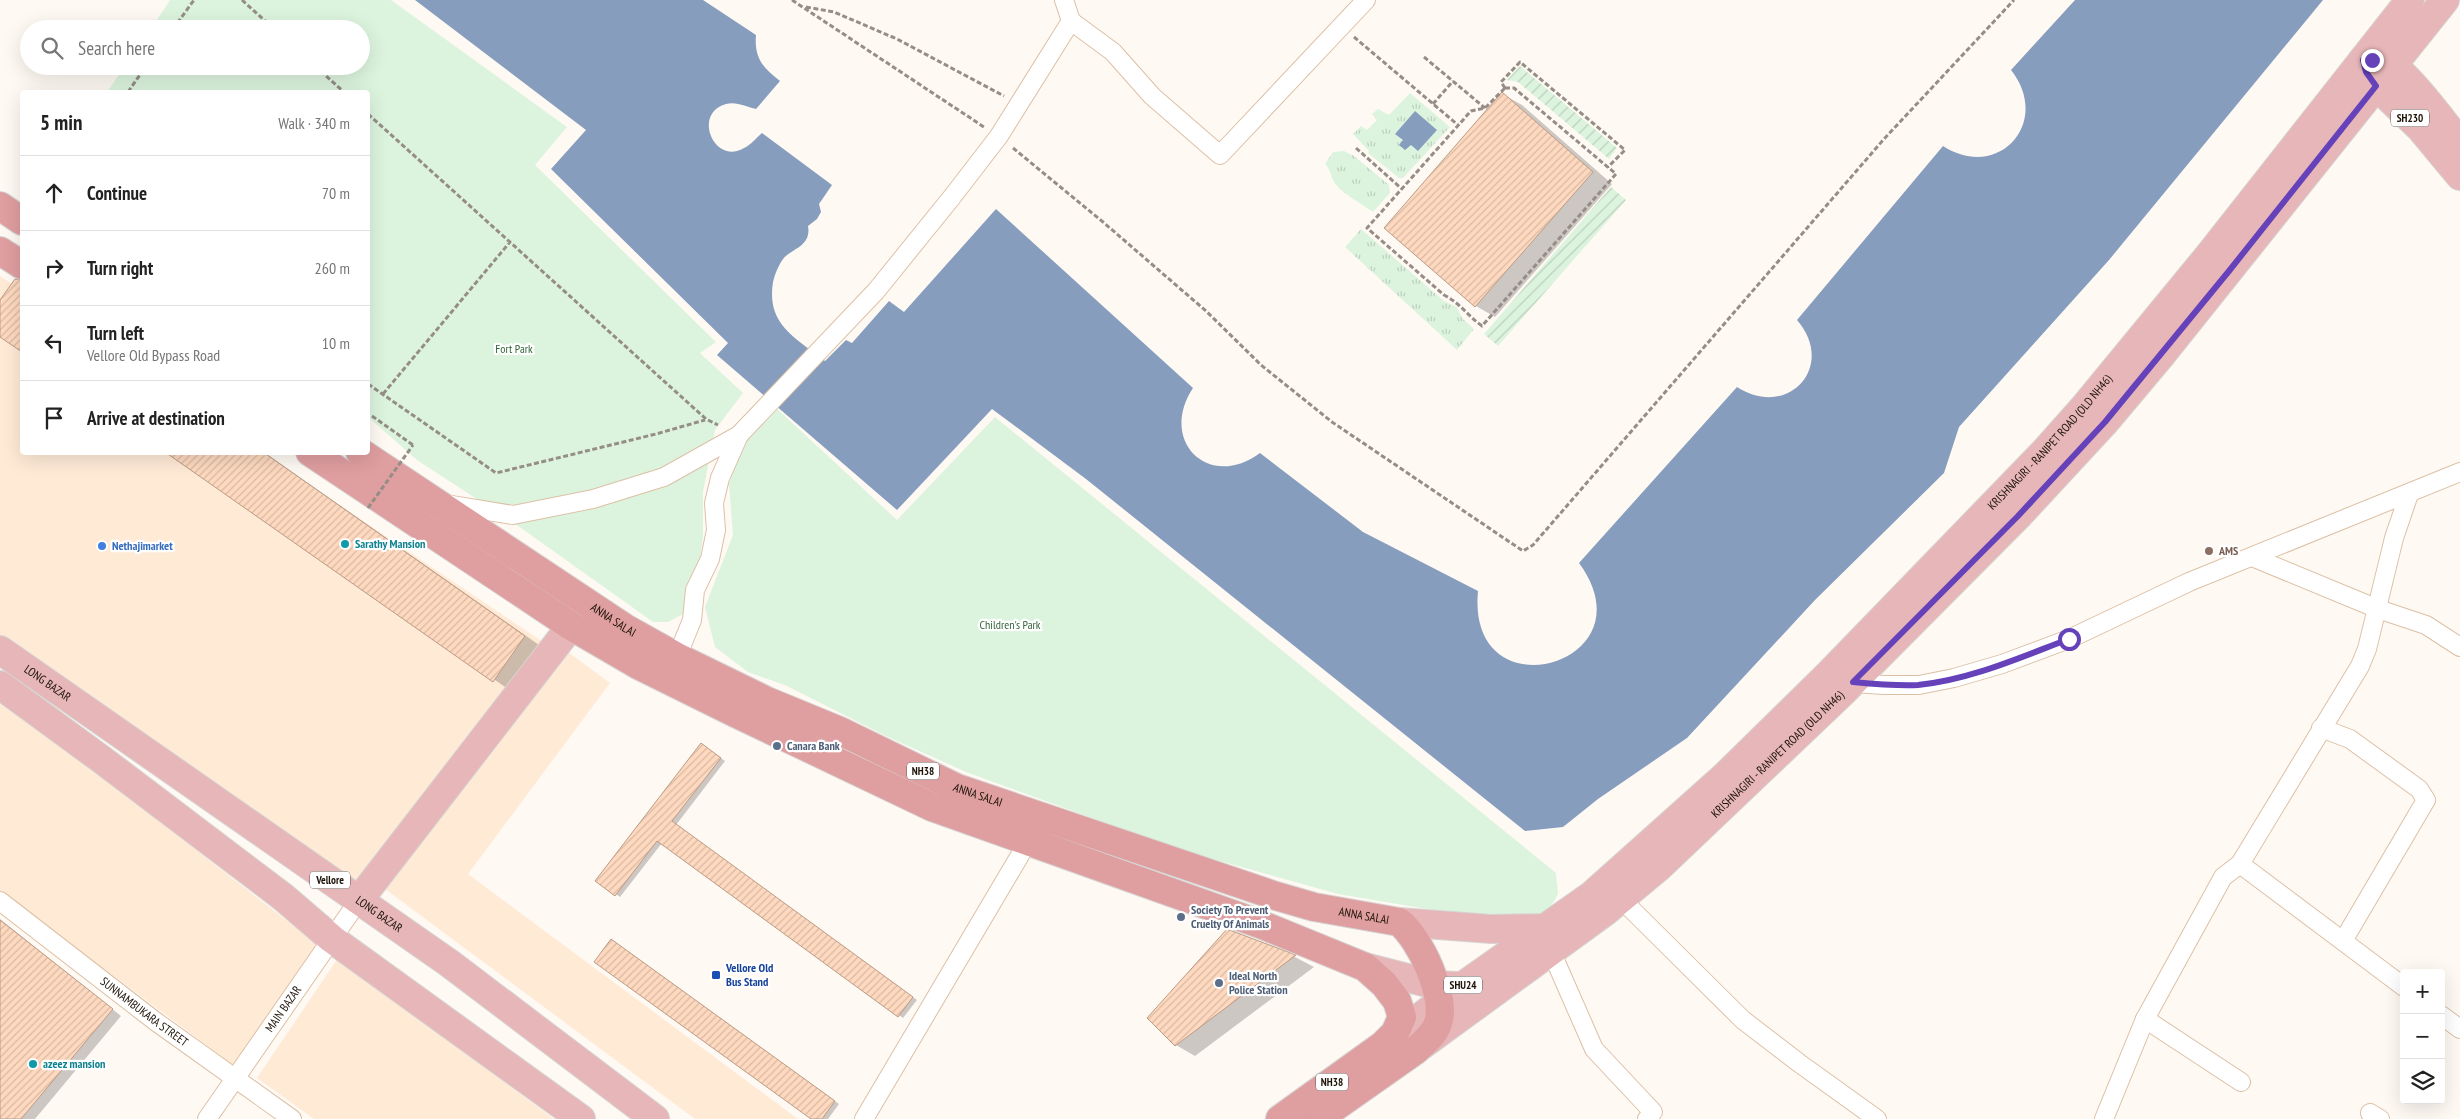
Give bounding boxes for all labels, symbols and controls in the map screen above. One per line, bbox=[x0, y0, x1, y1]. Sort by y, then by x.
search box bbox=[20, 20, 370, 75]
icon: search bbox=[38, 34, 66, 62]
text: Search here bbox=[78, 36, 155, 60]
route end bbox=[2361, 49, 2384, 72]
text: 5 min bbox=[40, 109, 82, 136]
road number: SH230 bbox=[2391, 110, 2429, 126]
text: Walk · 340 m bbox=[278, 113, 350, 133]
icon: ahead bbox=[40, 179, 68, 207]
text: Continue bbox=[87, 181, 147, 205]
text: 70 m bbox=[322, 183, 350, 203]
icon: right bbox=[40, 254, 68, 282]
text: Turn right bbox=[87, 256, 153, 280]
text: 260 m bbox=[315, 258, 350, 278]
text: Turn left bbox=[87, 321, 144, 345]
icon: left bbox=[40, 329, 68, 357]
text: 10 m bbox=[322, 333, 350, 353]
park label: Fort Park bbox=[495, 341, 533, 356]
text: Vellore Old Bypass Road bbox=[87, 345, 220, 365]
street label: KRISHNAGIRI - RANIPET ROAD (OLD NH46) bbox=[1984, 371, 2115, 513]
icon: arrive bbox=[40, 404, 68, 432]
text: Arrive at destination bbox=[87, 406, 225, 430]
place label: Sarathy Mansion bbox=[355, 536, 425, 551]
place label: Nethajimarket bbox=[112, 538, 173, 553]
marker: Sarathy Mansion bbox=[339, 538, 351, 550]
marker: Nethajimarket bbox=[96, 540, 108, 552]
place label: AMS bbox=[2218, 543, 2238, 558]
marker: AMS bbox=[2203, 545, 2215, 557]
street label: ANNA SALAI bbox=[588, 599, 639, 640]
park label: Children's Park bbox=[980, 617, 1041, 632]
route start bbox=[2058, 628, 2081, 651]
street label: LONG BAZAR bbox=[22, 661, 74, 704]
street label: KRISHNAGIRI - RANIPET ROAD (OLD NH46) bbox=[1708, 687, 1847, 821]
place label: Canara Bank bbox=[787, 738, 840, 753]
marker: Canara Bank bbox=[771, 740, 783, 752]
road number: NH38 bbox=[907, 762, 939, 779]
street label: ANNA SALAI bbox=[951, 779, 1005, 810]
road number: Vellore bbox=[310, 872, 350, 888]
street label: LONG BAZAR bbox=[353, 892, 406, 935]
place label: Society To Prevent Cruelty Of Animals bbox=[1191, 902, 1269, 931]
street label: ANNA SALAI bbox=[1338, 904, 1390, 927]
marker: Society To Prevent Cruelty Of Animals bbox=[1175, 911, 1187, 923]
place label: Vellore Old Bus Stand bbox=[725, 960, 773, 989]
place label: Ideal North Police Station bbox=[1229, 968, 1288, 997]
marker: Vellore Old Bus Stand bbox=[710, 969, 722, 981]
map controls bbox=[2400, 969, 2445, 1104]
button: + bbox=[2400, 969, 2445, 1014]
street label: SUNNAMBUKARA STREET bbox=[98, 974, 192, 1050]
road number: SHU24 bbox=[1444, 976, 1482, 994]
marker: Ideal North Police Station bbox=[1213, 977, 1225, 989]
street label: MAIN BAZAR bbox=[262, 982, 304, 1035]
button: − bbox=[2400, 1014, 2445, 1059]
place label: azeez mansion bbox=[43, 1056, 105, 1071]
marker: azeez mansion bbox=[27, 1058, 39, 1070]
button: layers bbox=[2400, 1059, 2445, 1104]
road number: NH38 bbox=[1316, 1074, 1348, 1090]

